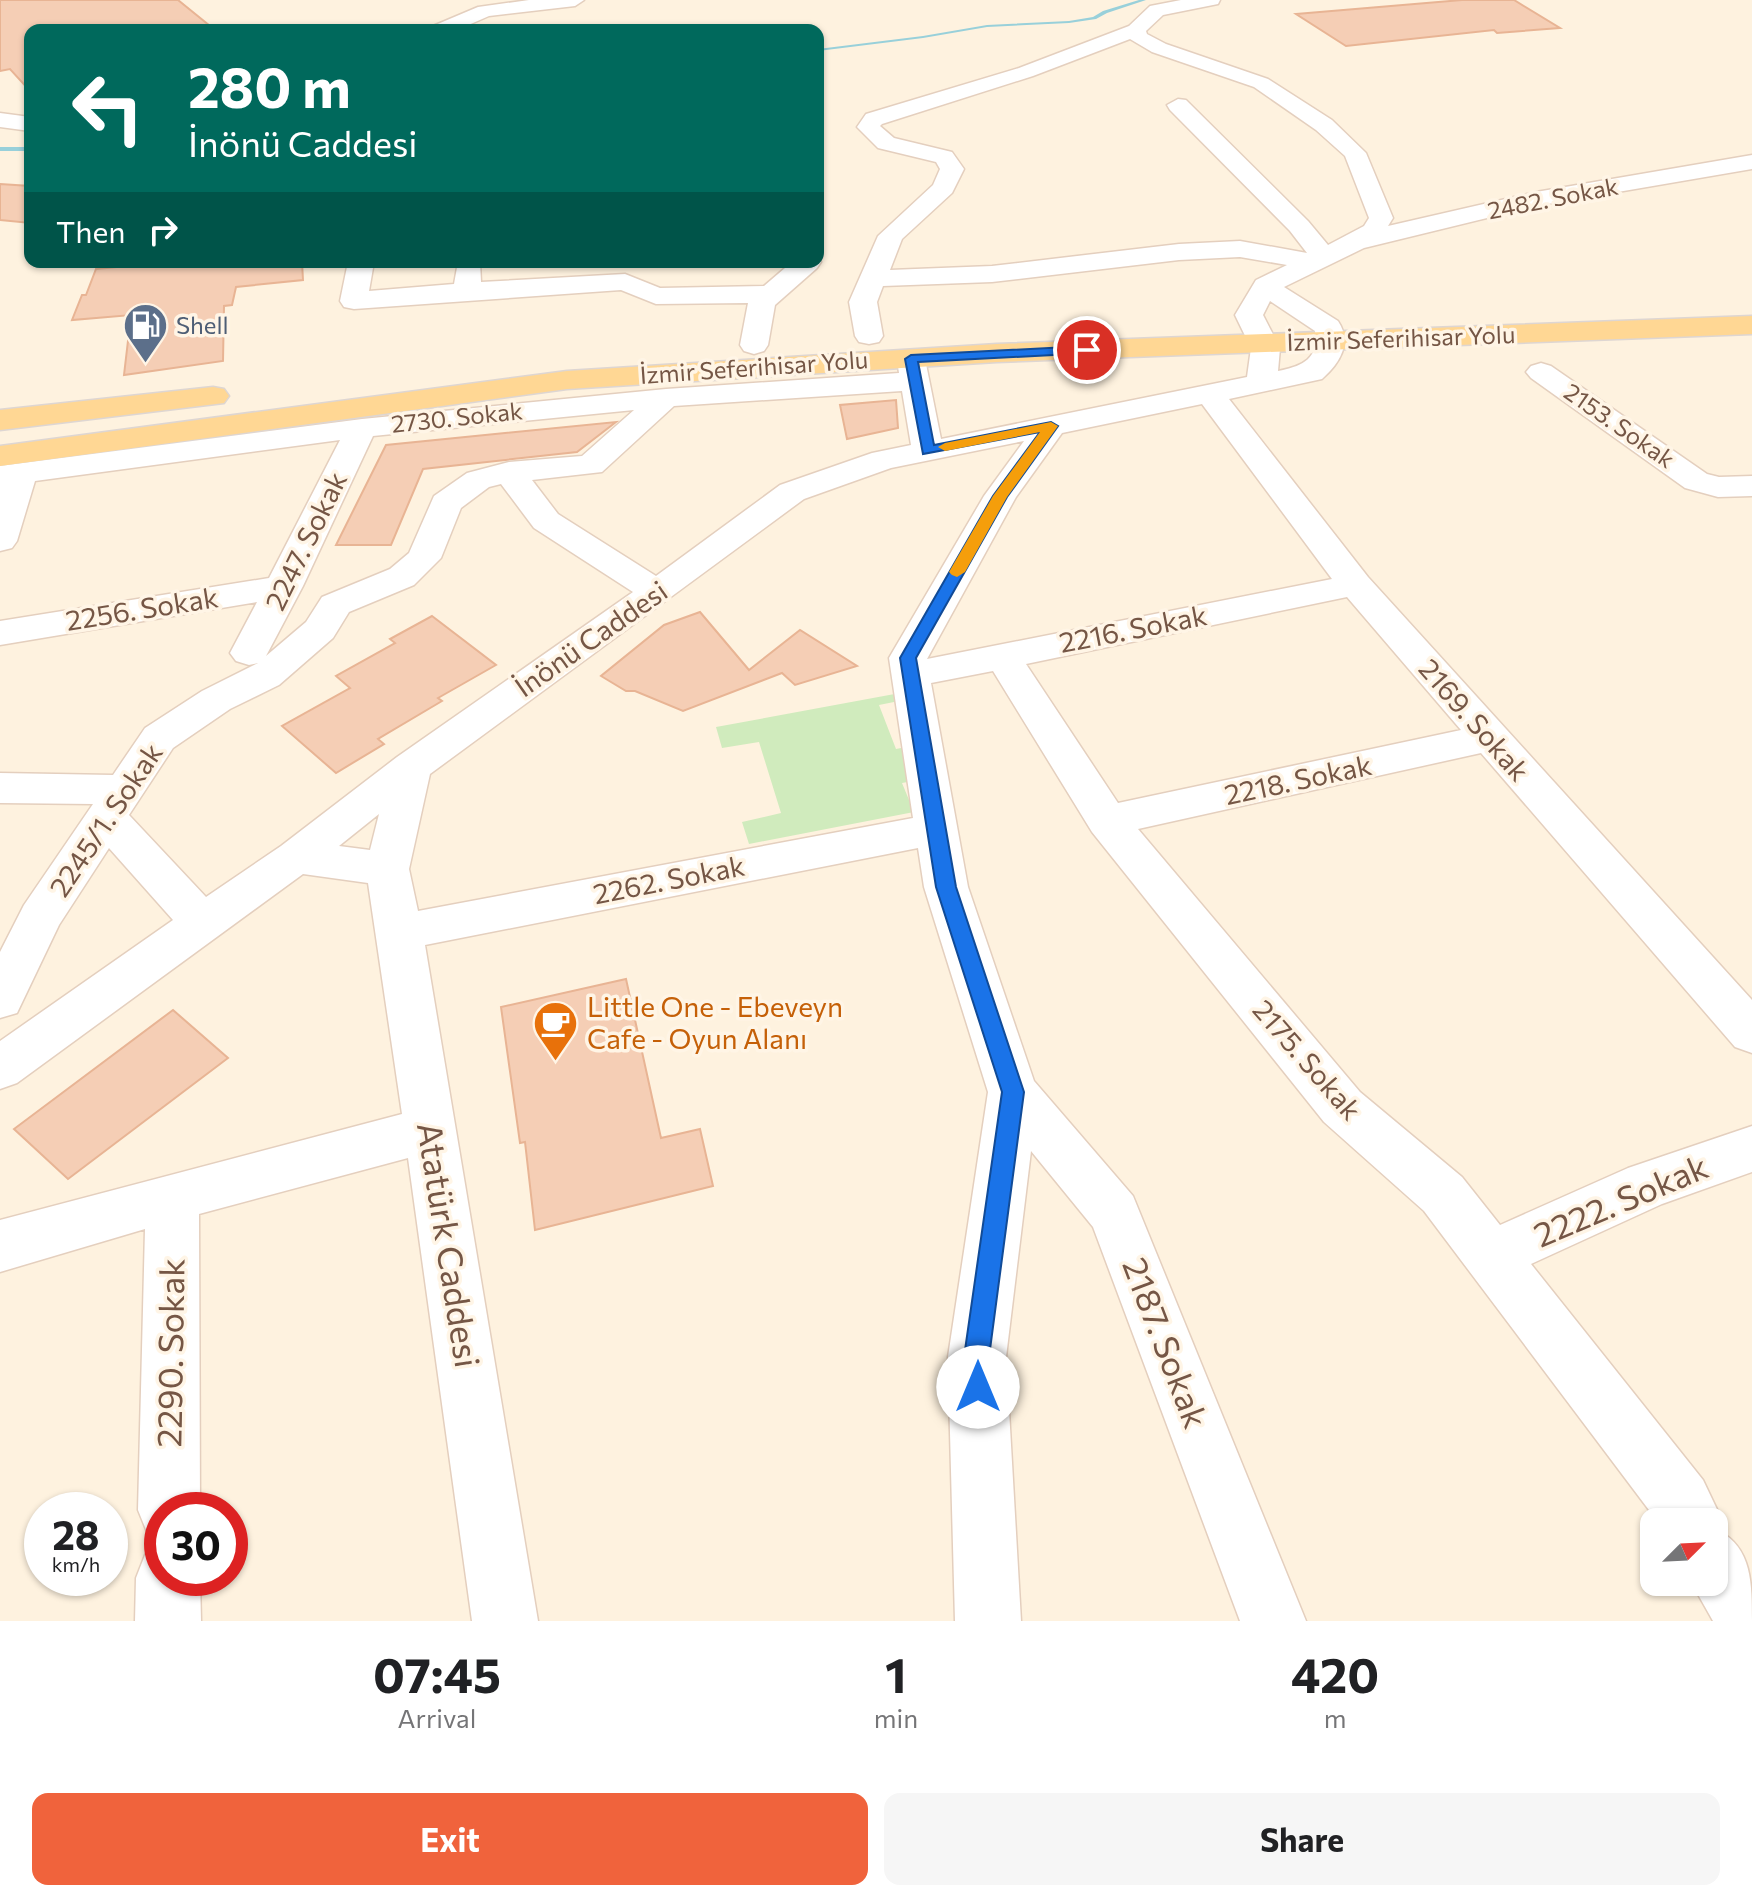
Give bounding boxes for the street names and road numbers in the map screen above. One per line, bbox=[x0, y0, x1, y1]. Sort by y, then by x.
street label: 2482. Sokak bbox=[1485, 171, 1620, 224]
street label: İzmir Seferihisar Yolu bbox=[1286, 319, 1516, 356]
street label: İzmir Seferihisar Yolu bbox=[639, 344, 869, 389]
street label: 2153. Sokak bbox=[1559, 376, 1681, 473]
street label: 2730. Sokak bbox=[390, 395, 524, 438]
street label: 2247. Sokak bbox=[257, 466, 353, 615]
street label: İnönü Caddesi bbox=[508, 573, 673, 703]
street label: 2256. Sokak bbox=[63, 579, 220, 637]
street label: 2216. Sokak bbox=[1056, 597, 1210, 659]
street label: 2169. Sokak bbox=[1412, 651, 1537, 787]
street label: 2245/1. Sokak bbox=[41, 736, 169, 903]
street label: 2218. Sokak bbox=[1221, 747, 1375, 811]
street label: 2262. Sokak bbox=[590, 848, 747, 910]
street label: 2175. Sokak bbox=[1246, 992, 1369, 1126]
street label: Atatürk Caddesi bbox=[410, 1119, 490, 1370]
street label: 2222. Sokak bbox=[1527, 1144, 1713, 1255]
street label: 2187. Sokak bbox=[1115, 1251, 1219, 1433]
street label: 2290. Sokak bbox=[146, 1258, 192, 1448]

